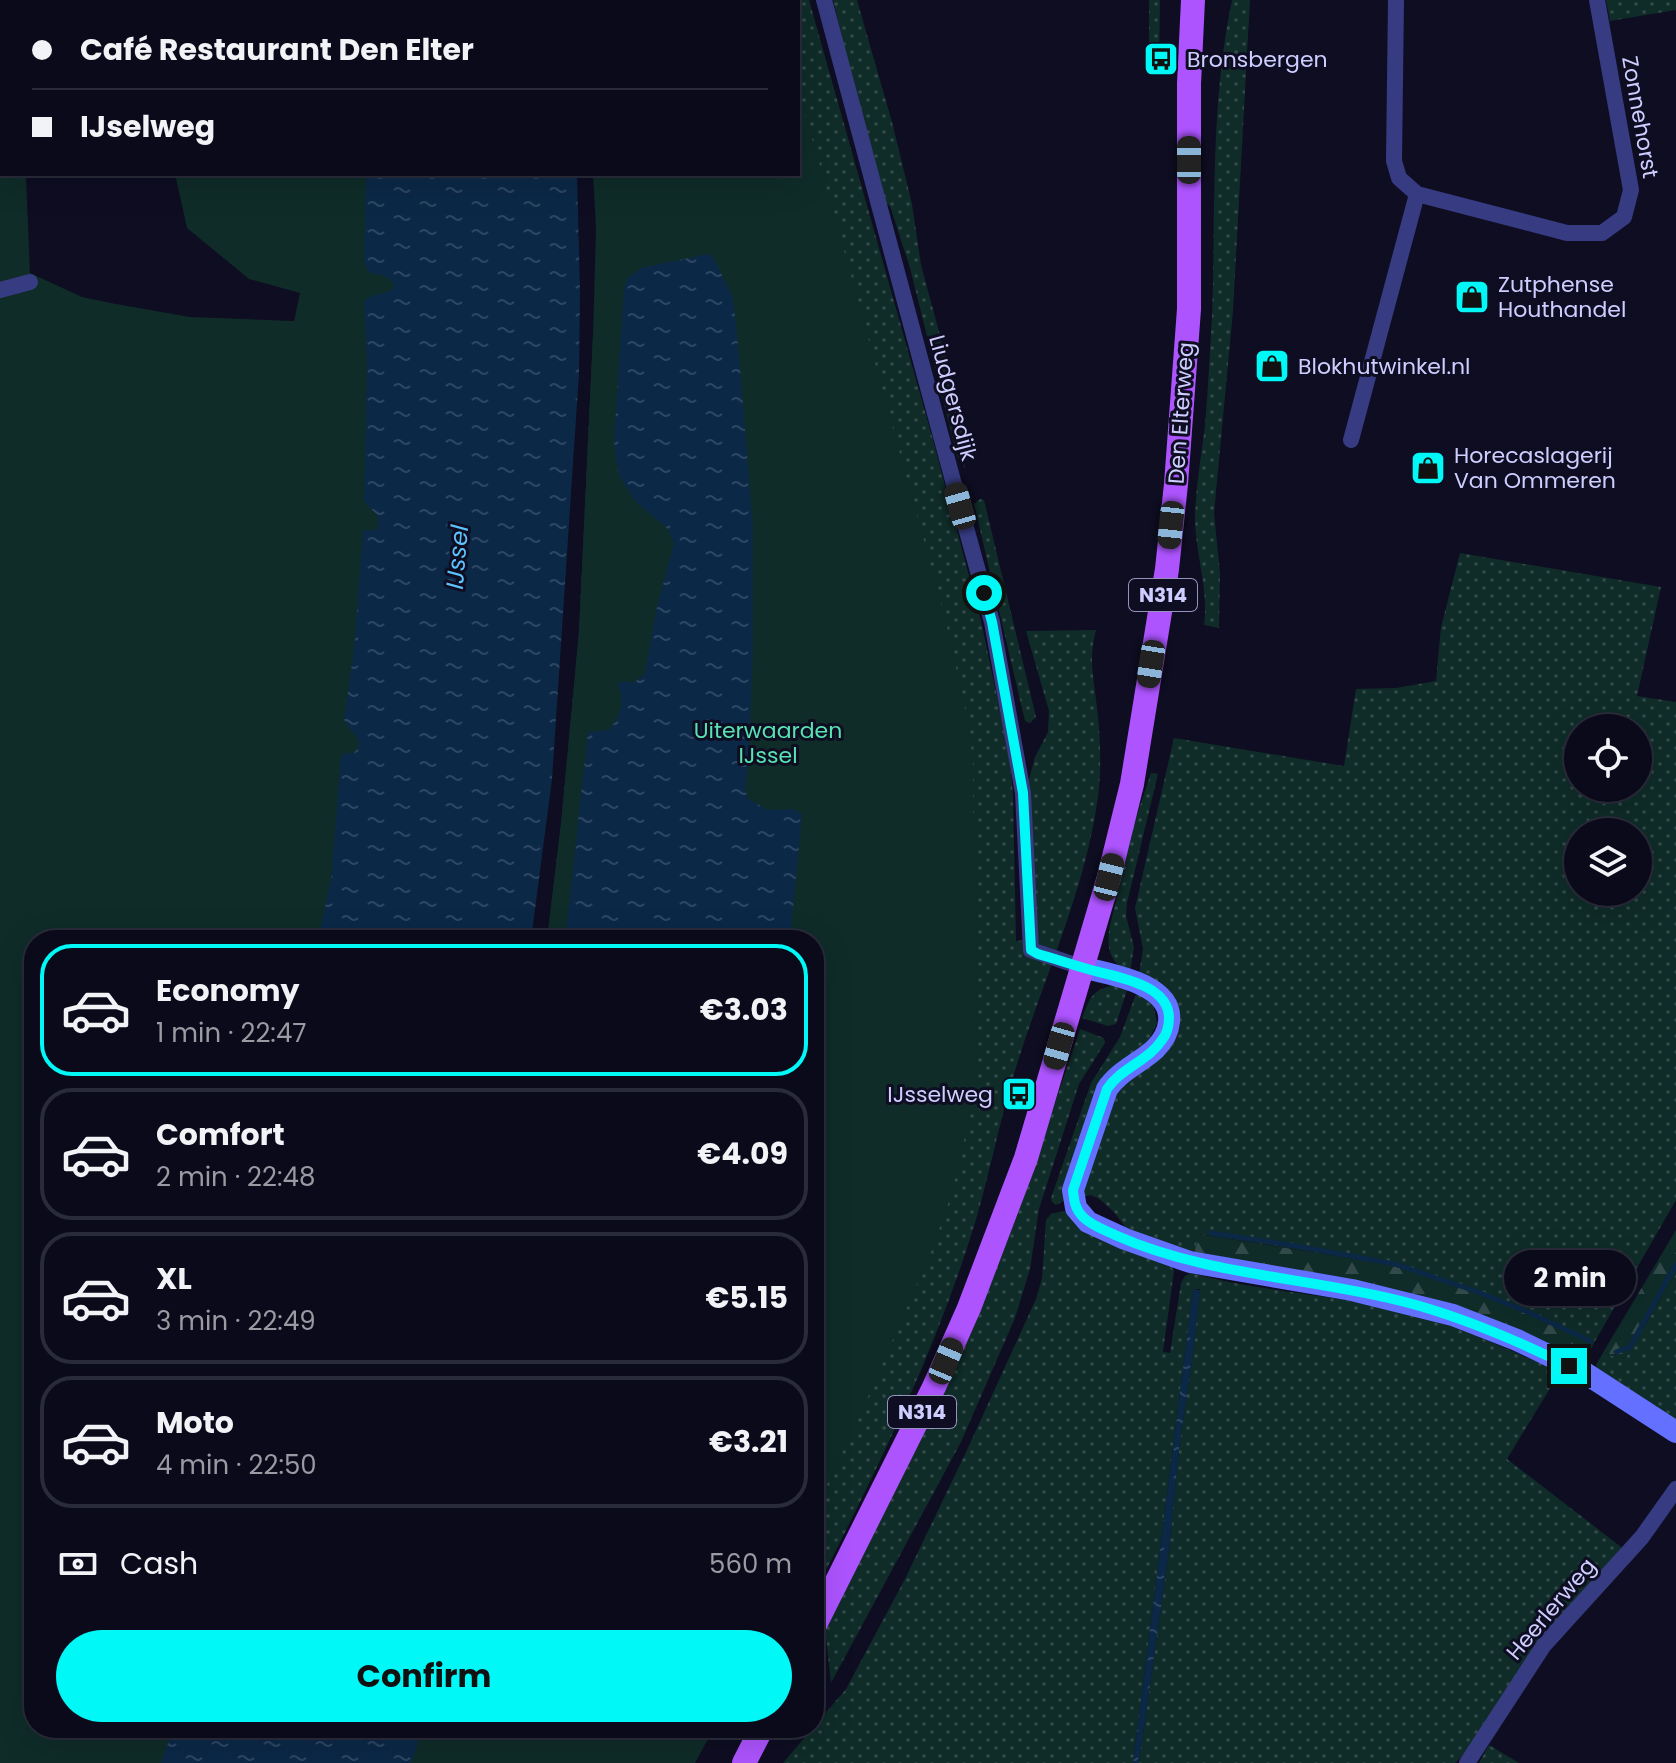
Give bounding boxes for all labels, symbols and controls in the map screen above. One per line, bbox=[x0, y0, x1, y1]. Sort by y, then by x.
text: Café Restaurant Den Elter bbox=[80, 28, 474, 71]
bus stop icon: Bronsbergen bbox=[1142, 40, 1180, 78]
place label: Bronsbergen bbox=[1187, 44, 1328, 75]
street label: Zonnehorst bbox=[1614, 53, 1666, 181]
text: IJselweg bbox=[80, 105, 215, 148]
car bbox=[1177, 136, 1201, 184]
place label: Zutphense Houthandel bbox=[1498, 269, 1626, 325]
shop icon: Zutphense Houthandel bbox=[1453, 278, 1491, 316]
street label: Liudgersdijk bbox=[921, 332, 985, 465]
street label: Den Elterweg bbox=[1161, 341, 1201, 485]
shop icon: Blokhutwinkel.nl bbox=[1253, 347, 1291, 385]
place label: Blokhutwinkel.nl bbox=[1298, 351, 1471, 382]
place label: Horecaslagerij Van Ommeren bbox=[1454, 440, 1616, 496]
shop icon: Horecaslagerij Van Ommeren bbox=[1409, 449, 1447, 487]
car bbox=[942, 480, 978, 532]
car bbox=[1157, 500, 1185, 550]
water label: IJssel bbox=[438, 523, 476, 591]
route start bbox=[966, 575, 1002, 611]
road number: N314 bbox=[1129, 579, 1197, 611]
car bbox=[1135, 638, 1167, 690]
map controls bbox=[1564, 714, 1652, 906]
button: locate bbox=[1564, 714, 1652, 802]
park label: Uiterwaarden IJssel bbox=[694, 715, 842, 771]
button: layers bbox=[1564, 818, 1652, 906]
car bbox=[1092, 851, 1126, 903]
text: Economy bbox=[156, 969, 300, 1012]
icon: car bbox=[60, 974, 132, 1046]
text: €3.03 bbox=[700, 988, 788, 1031]
text: 1 min · 22:47 bbox=[156, 1015, 306, 1051]
car bbox=[1041, 1020, 1077, 1072]
bus stop icon: IJsselweg bbox=[1000, 1075, 1038, 1113]
place label: IJsselweg bbox=[887, 1079, 993, 1110]
text: Comfort bbox=[156, 1113, 285, 1156]
icon: car bbox=[60, 1118, 132, 1190]
text: €4.09 bbox=[697, 1132, 788, 1175]
text: 2 min · 22:48 bbox=[156, 1159, 315, 1195]
callout: 2 min bbox=[1503, 1250, 1635, 1306]
text: XL bbox=[156, 1257, 192, 1300]
text: 2 min bbox=[1533, 1260, 1607, 1296]
icon: car bbox=[60, 1262, 132, 1334]
text: €5.15 bbox=[705, 1276, 788, 1319]
text: 3 min · 22:49 bbox=[156, 1303, 316, 1339]
car bbox=[926, 1334, 966, 1388]
route end bbox=[1551, 1348, 1587, 1384]
road number: N314 bbox=[888, 1396, 956, 1428]
text: Moto bbox=[156, 1401, 234, 1444]
icon: car bbox=[60, 1406, 132, 1478]
text: €3.21 bbox=[709, 1420, 788, 1463]
text: 4 min · 22:50 bbox=[156, 1447, 317, 1483]
icon: cash bbox=[56, 1542, 100, 1586]
text: Cash bbox=[120, 1542, 198, 1585]
text: 560 m bbox=[709, 1546, 792, 1582]
street label: Heerlerweg bbox=[1499, 1551, 1603, 1667]
button: Confirm bbox=[56, 1630, 792, 1722]

